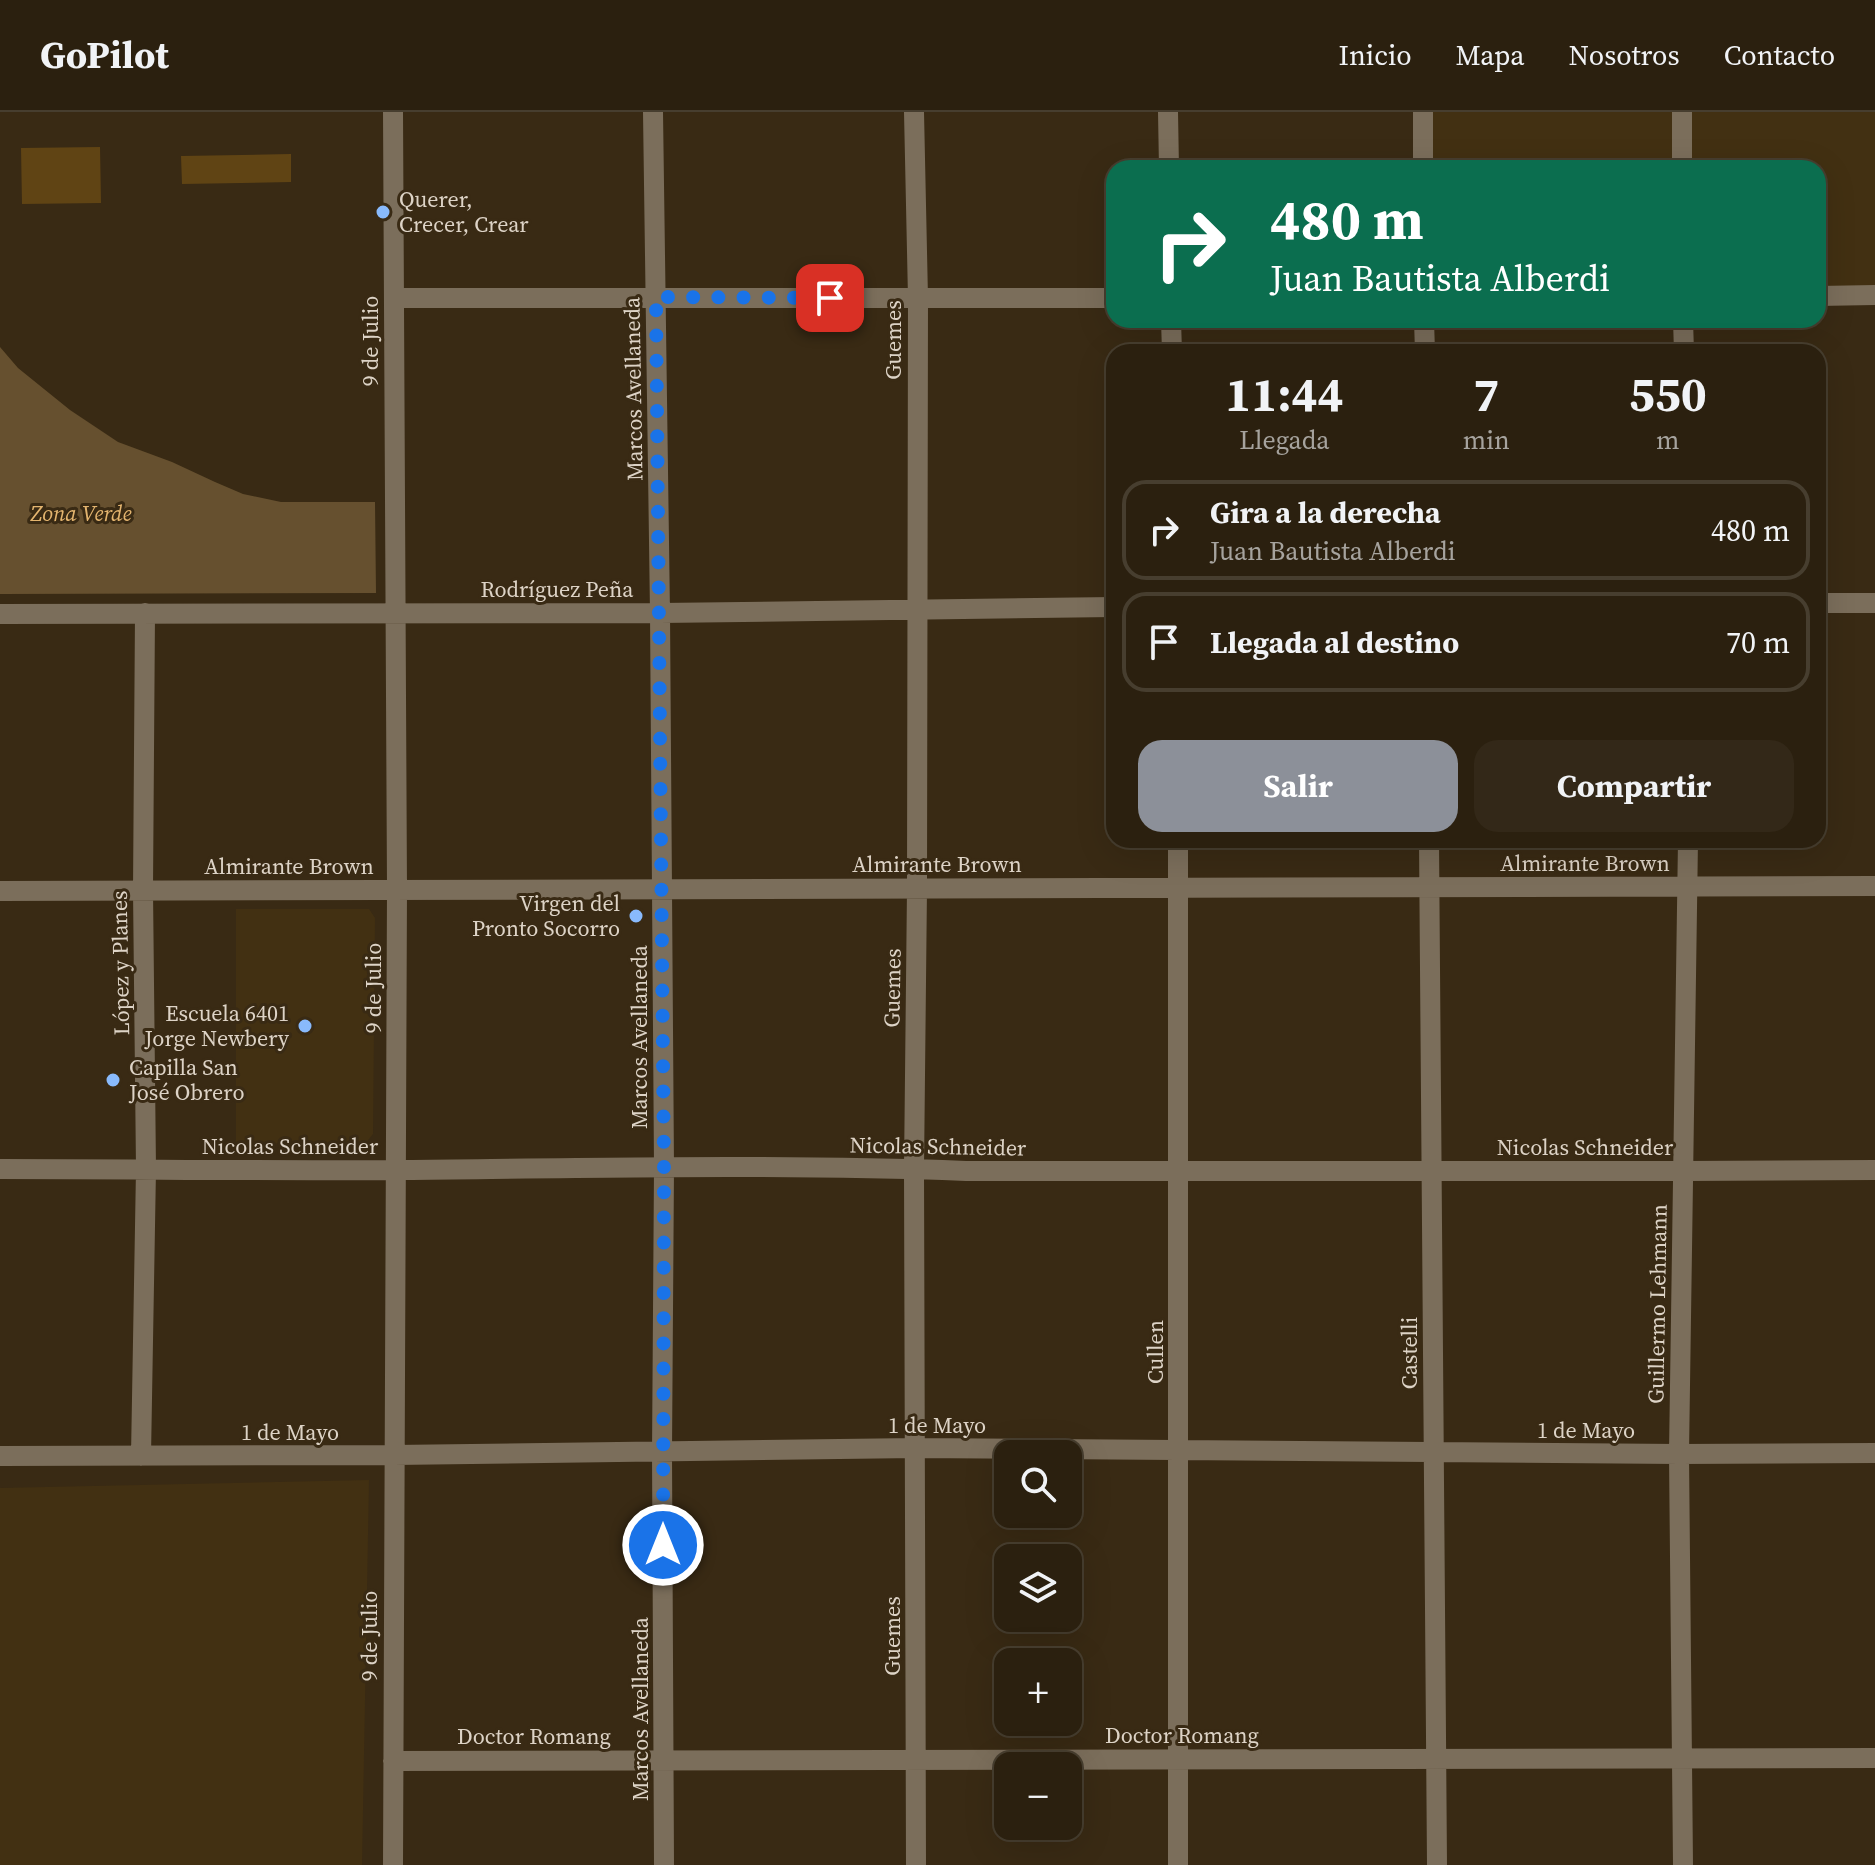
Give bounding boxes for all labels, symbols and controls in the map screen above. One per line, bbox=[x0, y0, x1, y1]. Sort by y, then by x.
text: GoPilot bbox=[40, 29, 169, 81]
text: Inicio bbox=[1339, 36, 1412, 74]
text: Mapa bbox=[1456, 36, 1525, 74]
text: Nosotros bbox=[1569, 36, 1680, 74]
text: Contacto bbox=[1724, 36, 1835, 74]
text: 480 m bbox=[1270, 181, 1424, 258]
place label: Querer, Crecer, Crear bbox=[399, 184, 529, 239]
icon: right bbox=[1138, 192, 1242, 296]
marker: Querer, Crecer, Crear bbox=[374, 203, 392, 221]
text: Juan Bautista Alberdi bbox=[1270, 254, 1610, 303]
pin bbox=[796, 264, 864, 332]
icon: arrive bbox=[808, 276, 852, 320]
street label: 9 de Julio bbox=[355, 296, 385, 386]
street label: Marcos Avellaneda bbox=[616, 296, 650, 481]
street label: Guemes bbox=[878, 300, 908, 380]
text: 11:44 bbox=[1225, 361, 1344, 427]
text: 7 bbox=[1473, 361, 1499, 427]
text: 550 bbox=[1629, 361, 1707, 427]
text: Llegada bbox=[1239, 422, 1330, 458]
text: min bbox=[1463, 422, 1510, 458]
text: m bbox=[1656, 422, 1680, 458]
text: Gira a la derecha bbox=[1210, 492, 1441, 533]
park label: Zona Verde bbox=[29, 498, 132, 528]
icon: right bbox=[1142, 508, 1186, 552]
text: 480 m bbox=[1711, 510, 1790, 551]
text: Juan Bautista Alberdi bbox=[1210, 533, 1456, 569]
street label: Rodríguez Peña bbox=[480, 574, 634, 604]
icon: arrive bbox=[1142, 620, 1186, 664]
text: Llegada al destino bbox=[1210, 622, 1459, 663]
text: 70 m bbox=[1726, 622, 1790, 663]
button: Salir bbox=[1138, 740, 1458, 832]
button: Compartir bbox=[1474, 740, 1794, 832]
street label: Almirante Brown bbox=[1500, 848, 1670, 878]
street label: Almirante Brown bbox=[852, 849, 1022, 879]
street label: Almirante Brown bbox=[204, 851, 374, 881]
place label: Virgen del Pronto Socorro bbox=[472, 888, 620, 943]
street label: López y Planes bbox=[104, 890, 136, 1036]
marker: Virgen del Pronto Socorro bbox=[627, 907, 645, 925]
street label: 9 de Julio bbox=[358, 943, 388, 1033]
street label: Marcos Avellaneda bbox=[624, 944, 654, 1129]
street label: Guemes bbox=[876, 948, 908, 1028]
place label: Escuela 6401 Jorge Newbery bbox=[144, 998, 290, 1053]
marker: Escuela 6401 Jorge Newbery bbox=[296, 1017, 314, 1035]
place label: Capilla San José Obrero bbox=[128, 1052, 244, 1107]
marker: Capilla San José Obrero bbox=[104, 1071, 122, 1089]
street label: Nicolas Schneider bbox=[849, 1129, 1027, 1163]
street label: Nicolas Schneider bbox=[202, 1131, 379, 1161]
street label: Nicolas Schneider bbox=[1497, 1132, 1674, 1162]
street label: Guillermo Lehmann bbox=[1640, 1204, 1674, 1404]
street label: Castelli bbox=[1394, 1317, 1424, 1389]
street label: Cullen bbox=[1140, 1320, 1170, 1384]
street label: 1 de Mayo bbox=[888, 1410, 986, 1440]
street label: 1 de Mayo bbox=[1537, 1415, 1635, 1445]
street label: 1 de Mayo bbox=[241, 1417, 339, 1447]
map controls bbox=[994, 1440, 1082, 1840]
button: search bbox=[994, 1440, 1082, 1528]
position arrow bbox=[621, 1503, 705, 1587]
button: layers bbox=[994, 1544, 1082, 1632]
street label: 9 de Julio bbox=[354, 1591, 384, 1681]
street label: Guemes bbox=[877, 1596, 907, 1676]
street label: Marcos Avellaneda bbox=[625, 1616, 655, 1801]
button: + bbox=[994, 1648, 1082, 1736]
street label: Doctor Romang bbox=[1105, 1720, 1259, 1750]
street label: Doctor Romang bbox=[457, 1721, 611, 1751]
button: − bbox=[994, 1752, 1082, 1840]

